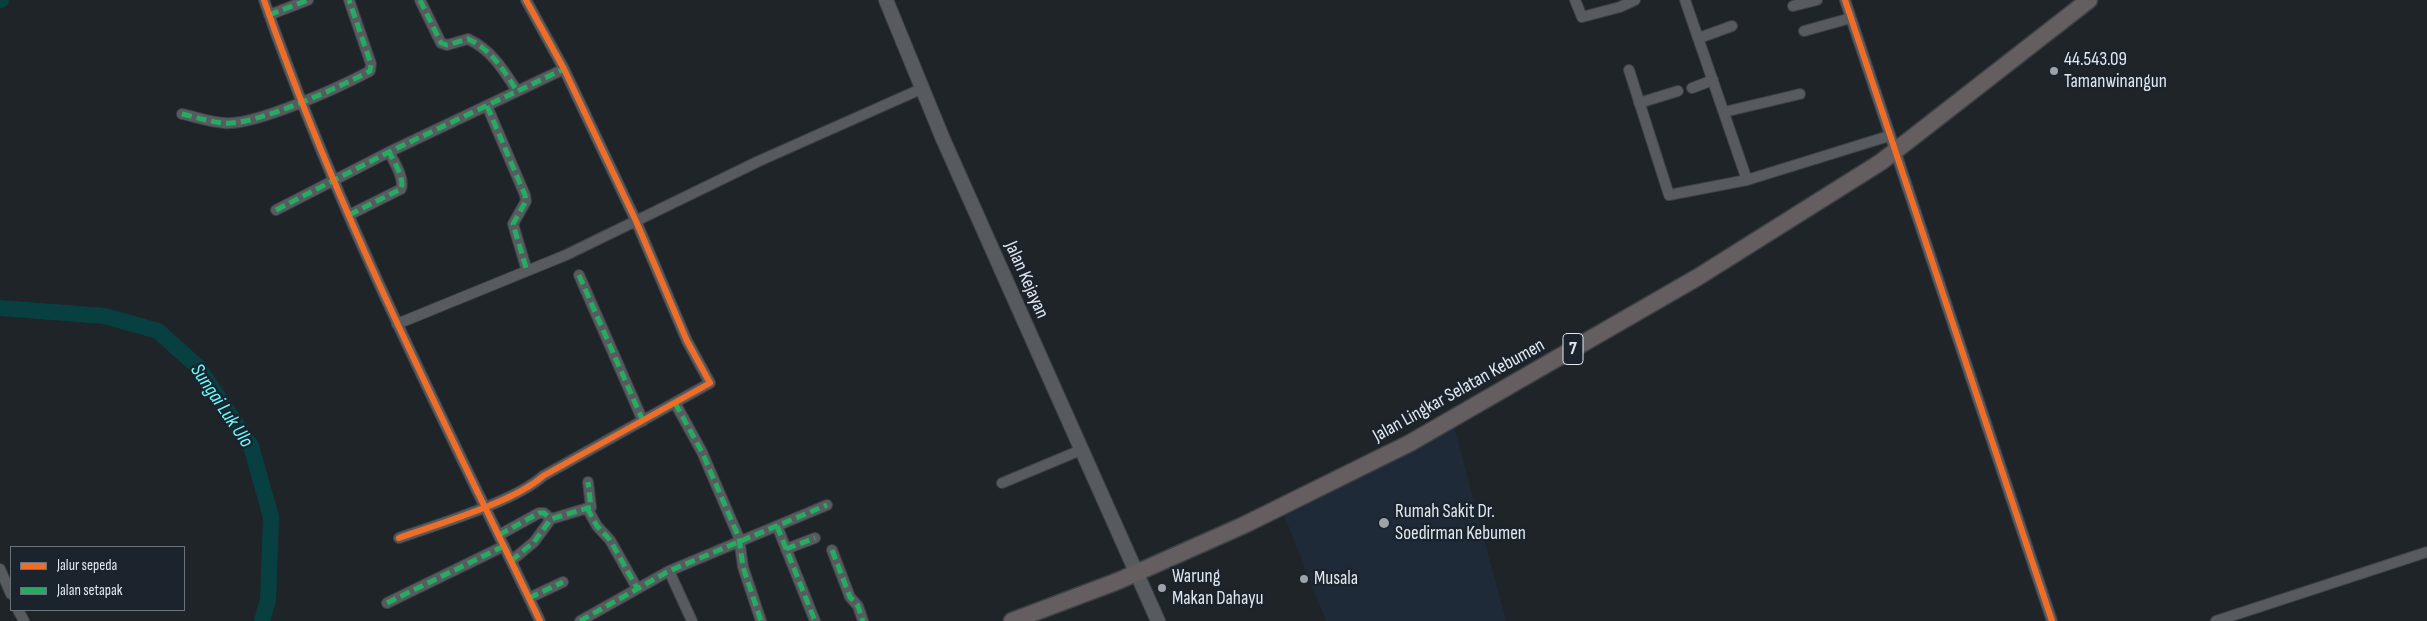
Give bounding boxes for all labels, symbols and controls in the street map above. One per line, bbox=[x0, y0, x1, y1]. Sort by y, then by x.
place label: 44.543.09 Tamanwinangun bbox=[2064, 49, 2167, 93]
marker: 44.543.09 Tamanwinangun bbox=[2048, 65, 2060, 77]
street label: Jalan Kejayan bbox=[999, 238, 1053, 322]
street label: Jalan Lingkar Selatan Kebumen bbox=[1369, 334, 1549, 448]
road number: 7 bbox=[1563, 334, 1583, 364]
water label: Sungai Luk Ulo bbox=[184, 360, 258, 452]
place label: Rumah Sakit Dr. Soedirman Kebumen bbox=[1395, 501, 1526, 545]
marker: Rumah Sakit Dr. Soedirman Kebumen bbox=[1377, 516, 1391, 530]
legend bbox=[10, 546, 185, 611]
text: Jalur sepeda bbox=[57, 556, 117, 575]
place label: Warung Makan Dahayu bbox=[1172, 566, 1263, 610]
place label: Musala bbox=[1314, 568, 1358, 590]
marker: Musala bbox=[1298, 573, 1310, 585]
text: Jalan setapak bbox=[57, 581, 123, 600]
marker: Warung Makan Dahayu bbox=[1156, 582, 1168, 594]

